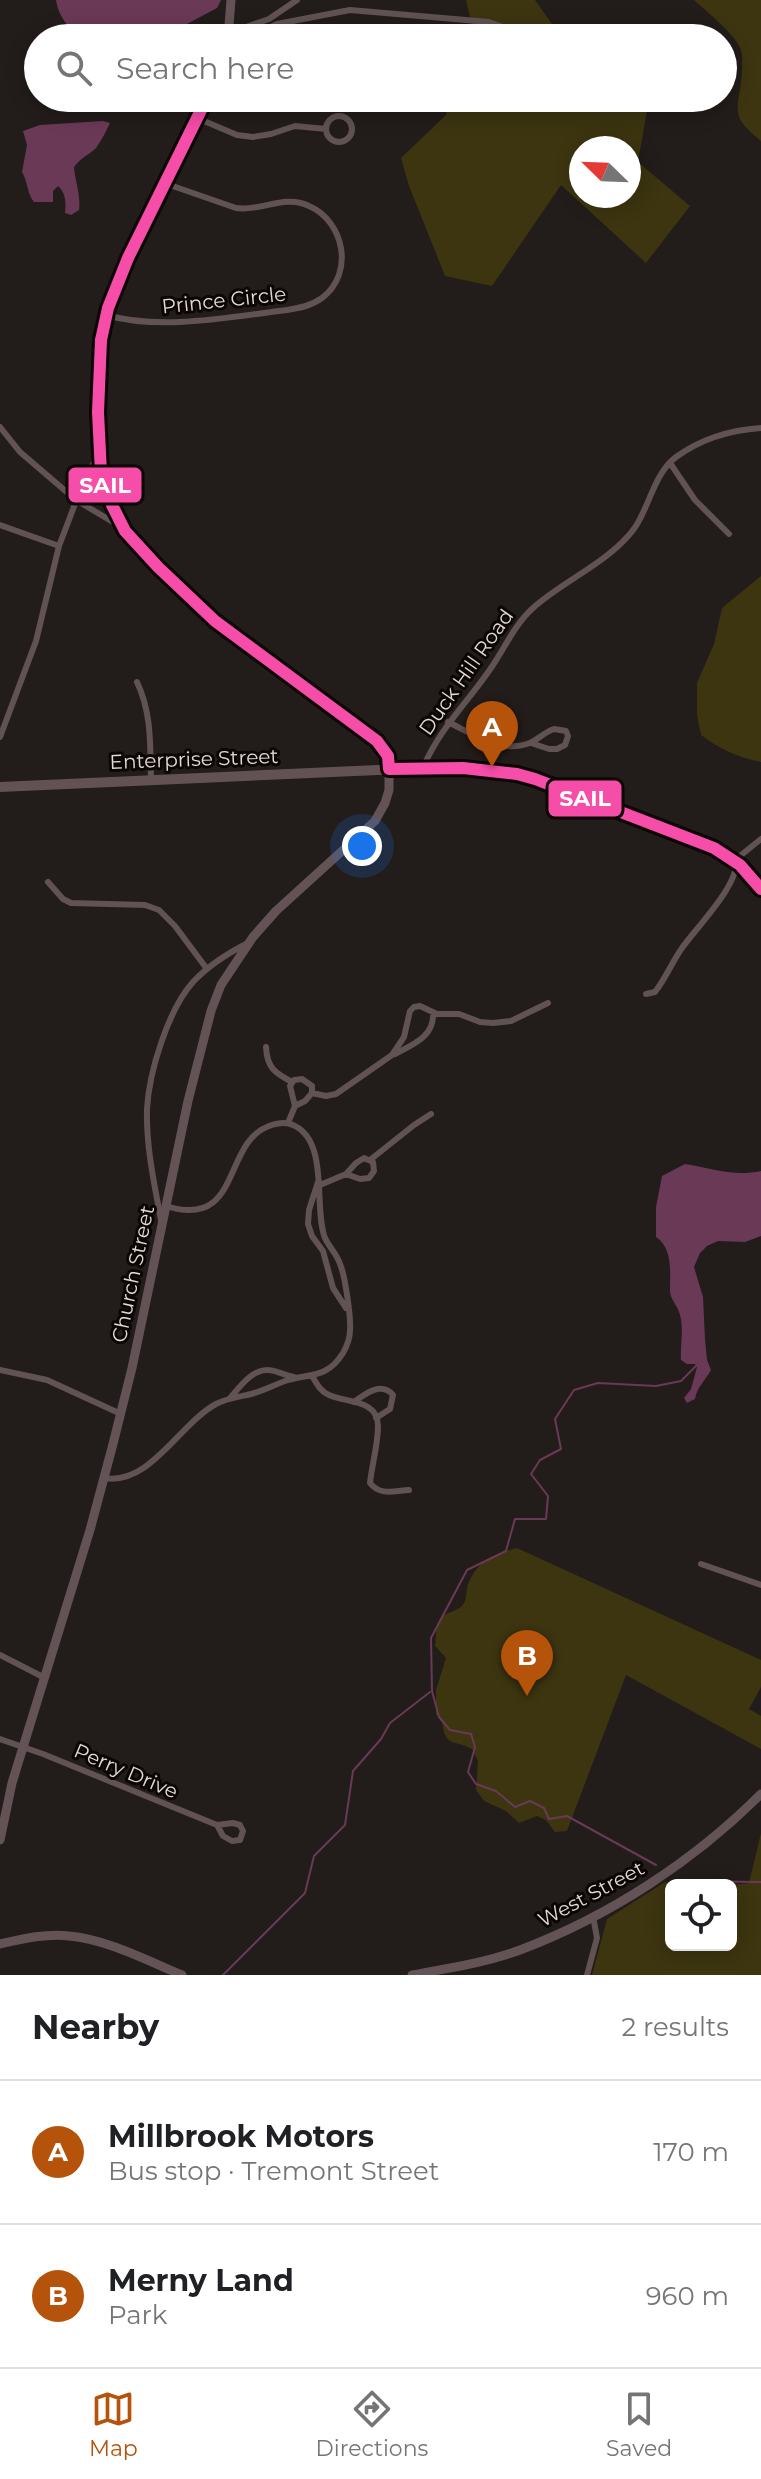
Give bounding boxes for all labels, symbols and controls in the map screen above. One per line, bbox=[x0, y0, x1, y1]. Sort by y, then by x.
search box bbox=[24, 24, 737, 112]
icon: search bbox=[52, 46, 96, 90]
text: Search here bbox=[116, 50, 294, 87]
north arrow bbox=[569, 136, 641, 208]
street label: Prince Circle bbox=[161, 282, 287, 318]
line badge: SAIL bbox=[67, 466, 143, 504]
text: SAIL bbox=[79, 472, 131, 499]
street label: Duck Hill Road bbox=[414, 604, 518, 740]
pin: A bbox=[466, 701, 518, 767]
street label: Enterprise Street bbox=[109, 744, 279, 774]
line badge: SAIL bbox=[547, 779, 623, 818]
text: SAIL bbox=[559, 785, 611, 812]
your location bbox=[342, 826, 382, 866]
street label: Church Street bbox=[107, 1203, 159, 1345]
pin: B bbox=[501, 1630, 553, 1696]
street label: Perry Drive bbox=[70, 1738, 182, 1804]
street label: West Street bbox=[534, 1856, 648, 1932]
map controls bbox=[665, 1879, 737, 1951]
button: locate bbox=[665, 1879, 737, 1951]
text: Nearby bbox=[32, 2006, 159, 2048]
text: 2 results bbox=[621, 2011, 729, 2043]
text: Millbrook Motors bbox=[108, 2118, 374, 2155]
text: A bbox=[48, 2136, 68, 2168]
text: 170 m bbox=[653, 2136, 729, 2168]
text: Bus stop · Tremont Street bbox=[108, 2155, 439, 2187]
text: Merny Land bbox=[108, 2262, 294, 2299]
text: B bbox=[48, 2280, 68, 2312]
text: 960 m bbox=[646, 2280, 729, 2312]
text: Park bbox=[108, 2299, 167, 2331]
tab: Map bbox=[89, 2387, 138, 2462]
tab: Directions bbox=[316, 2387, 428, 2462]
tab: Saved bbox=[606, 2387, 672, 2462]

